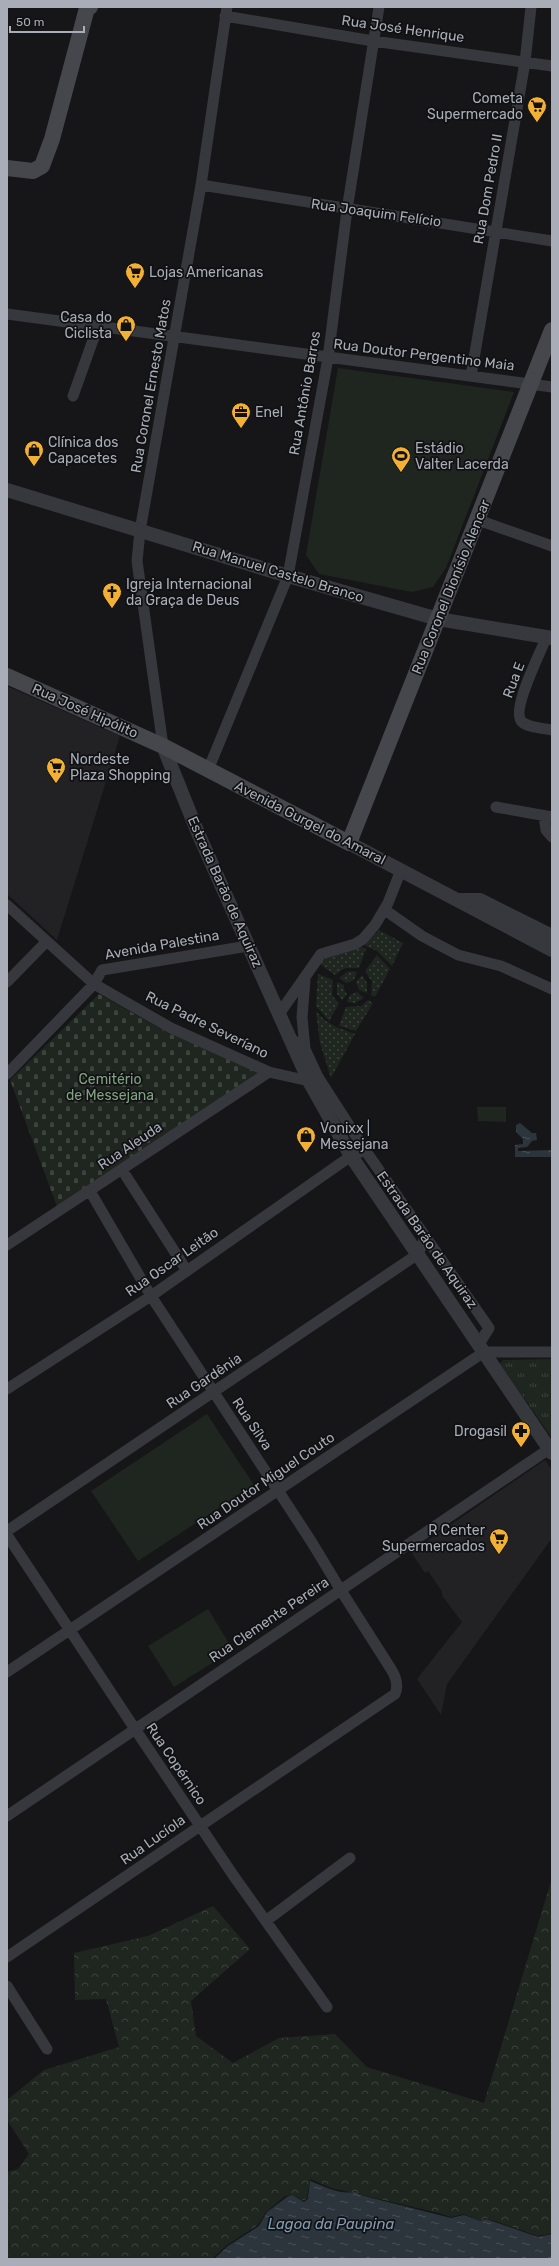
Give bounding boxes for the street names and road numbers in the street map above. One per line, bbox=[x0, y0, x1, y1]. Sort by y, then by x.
street label: Rua José Henrique bbox=[341, 12, 466, 46]
street label: Rua Dom Pedro II bbox=[470, 133, 506, 245]
street label: Rua Joaquim Felício bbox=[310, 195, 442, 231]
street label: Rua Coronel Ernesto Matos bbox=[127, 298, 175, 474]
street label: Rua Antônio Barros bbox=[286, 330, 324, 456]
street label: Rua Doutor Pergentino Maia bbox=[333, 335, 515, 375]
street label: Rua Coronel Dionísio Alencar bbox=[408, 497, 494, 677]
street label: Rua Manuel Castelo Branco bbox=[190, 538, 366, 606]
street label: Rua E bbox=[499, 660, 529, 700]
street label: Rua José Hipólito bbox=[29, 680, 141, 742]
street label: Avenida Gurgel do Amaral bbox=[232, 777, 388, 869]
street label: Estrada Barão de Aquiraz bbox=[184, 814, 266, 970]
street label: Avenida Palestina bbox=[104, 927, 220, 963]
street label: Rua Padre Severíano bbox=[143, 988, 271, 1062]
street label: Rua Aleuda bbox=[95, 1118, 165, 1174]
street label: Estrada Barão de Aquiraz bbox=[373, 1168, 481, 1312]
street label: Rua Oscar Leitão bbox=[122, 1224, 222, 1300]
street label: Rua Gardênia bbox=[163, 1350, 245, 1412]
street label: Rua Sílva bbox=[228, 1395, 276, 1453]
street label: Rua Doutor Miguel Couto bbox=[194, 1429, 338, 1533]
street label: Rua Clemente Pereira bbox=[206, 1574, 332, 1666]
street label: Rua Copérnico bbox=[142, 1720, 210, 1808]
street label: Rua Lucíola bbox=[117, 1811, 189, 1869]

